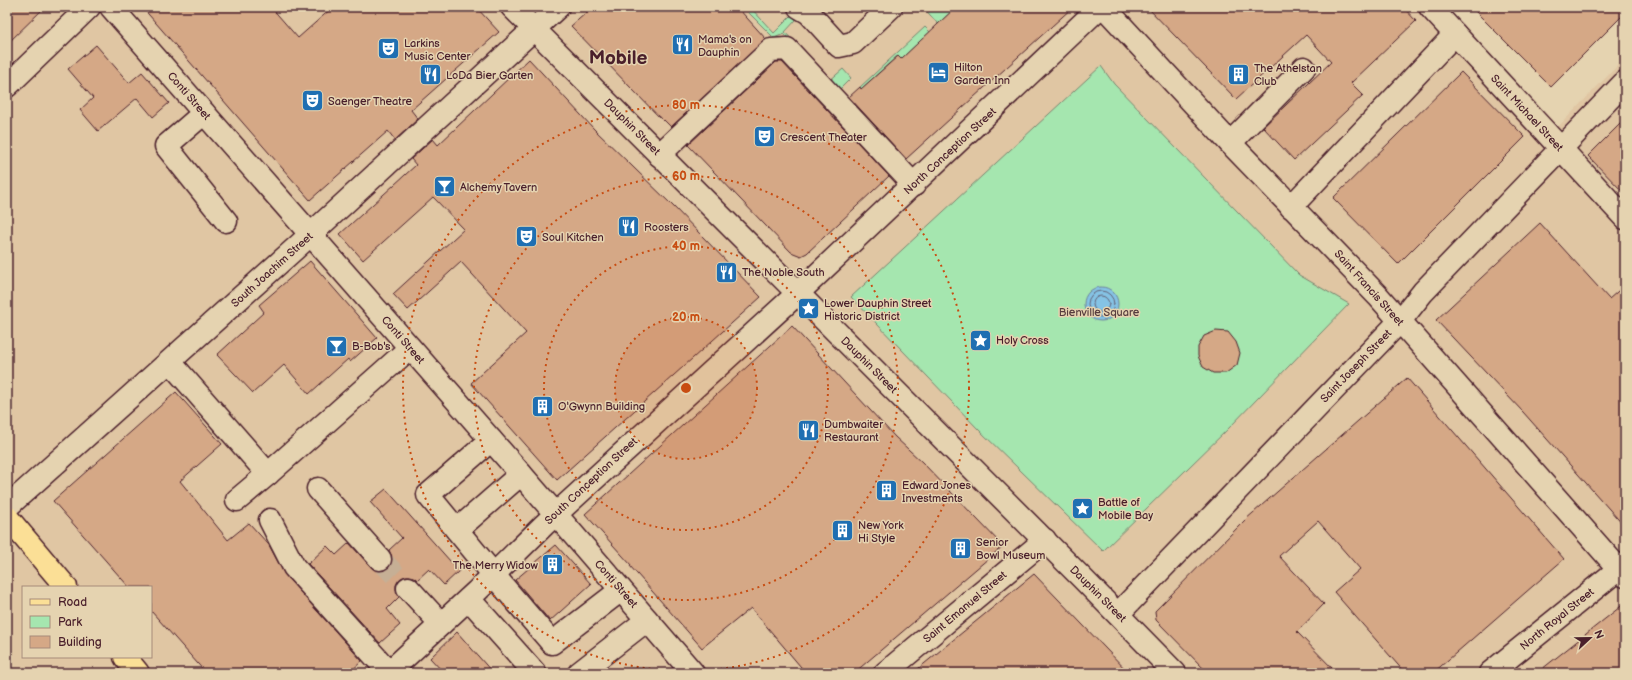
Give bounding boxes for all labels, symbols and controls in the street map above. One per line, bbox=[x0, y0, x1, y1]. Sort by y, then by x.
restaurant icon: Mama's on Dauphin bbox=[669, 32, 695, 58]
place label: Mama's on Dauphin bbox=[698, 33, 752, 59]
theatre icon: Larkins Music Center bbox=[376, 36, 402, 62]
place label: Larkins Music Center bbox=[404, 37, 472, 63]
district label: Mobile bbox=[589, 47, 647, 70]
hotel icon: Hilton Garden Inn bbox=[926, 60, 952, 86]
place label: Hilton Garden Inn bbox=[954, 61, 1010, 87]
building icon: The Athelstan Club bbox=[1225, 61, 1251, 87]
restaurant icon: LoDa Bier Garten bbox=[418, 62, 444, 88]
place label: The Athelstan Club bbox=[1254, 62, 1322, 88]
street label: Conti Street bbox=[165, 69, 214, 123]
place label: LoDa Bier Garten bbox=[446, 69, 533, 82]
street label: Saint Michael Street bbox=[1488, 72, 1566, 155]
theatre icon: Saenger Theatre bbox=[300, 88, 326, 114]
place label: Saenger Theatre bbox=[328, 95, 412, 108]
street label: Dauphin Street bbox=[601, 96, 663, 158]
text: 80 m bbox=[672, 98, 700, 113]
street label: North Conception Street bbox=[901, 104, 999, 197]
theatre icon: Crescent Theater bbox=[751, 124, 777, 150]
place label: Crescent Theater bbox=[780, 131, 868, 144]
text: 60 m bbox=[672, 169, 700, 184]
bar icon: Alchemy Tavern bbox=[432, 174, 458, 200]
place label: Alchemy Tavern bbox=[460, 181, 537, 194]
restaurant icon: Roosters bbox=[616, 214, 642, 240]
place label: Roosters bbox=[644, 221, 689, 234]
theatre icon: Soul Kitchen bbox=[514, 224, 540, 250]
street label: South Joachim Street bbox=[229, 230, 316, 310]
place label: Soul Kitchen bbox=[542, 231, 604, 244]
text: 40 m bbox=[672, 239, 700, 254]
street label: Saint Francis Street bbox=[1332, 247, 1407, 329]
restaurant icon: The Noble South bbox=[713, 259, 739, 285]
place label: The Noble South bbox=[742, 266, 825, 279]
place icon: Lower Dauphin Street Historic District bbox=[796, 296, 822, 322]
place label: Lower Dauphin Street Historic District bbox=[824, 297, 932, 323]
park label: Bienville Square bbox=[1059, 306, 1140, 319]
text: 20 m bbox=[672, 310, 700, 325]
street label: Conti Street bbox=[379, 313, 428, 367]
street label: Saint Joseph Street bbox=[1318, 326, 1395, 405]
place icon: Holy Cross bbox=[968, 327, 994, 353]
bar icon: B-Bob's bbox=[323, 333, 349, 359]
street label: Dauphin Street bbox=[838, 334, 900, 396]
place label: Holy Cross bbox=[996, 334, 1049, 347]
place label: B-Bob's bbox=[352, 340, 391, 353]
centre of rings bbox=[679, 381, 693, 395]
building icon: O'Gwynn Building bbox=[529, 393, 555, 419]
place label: O'Gwynn Building bbox=[558, 400, 645, 413]
restaurant icon: Dumbwaiter Restaurant bbox=[796, 417, 822, 443]
place label: Dumbwaiter Restaurant bbox=[824, 418, 884, 444]
street label: South Conception Street bbox=[542, 434, 640, 527]
building icon: Edward Jones Investments bbox=[873, 478, 899, 504]
place label: Edward Jones Investments bbox=[902, 479, 972, 505]
place icon: Battle of Mobile Bay bbox=[1069, 495, 1095, 521]
place label: Battle of Mobile Bay bbox=[1098, 496, 1153, 522]
building icon: New York Hi Style bbox=[830, 518, 856, 544]
place label: New York Hi Style bbox=[858, 519, 904, 545]
building icon: Senior Bowl Museum bbox=[947, 535, 973, 561]
place label: Senior Bowl Museum bbox=[976, 536, 1045, 562]
building icon: The Merry Widow bbox=[540, 552, 566, 578]
street label: Conti Street bbox=[592, 557, 641, 611]
place label: The Merry Widow bbox=[453, 559, 539, 572]
street label: Dauphin Street bbox=[1067, 563, 1129, 625]
street label: Saint Emanuel Street bbox=[921, 568, 1010, 646]
street label: North Royal Street bbox=[1517, 585, 1597, 653]
legend bbox=[22, 586, 152, 658]
text: Road bbox=[58, 595, 87, 610]
text: Park bbox=[58, 615, 82, 630]
north arrow bbox=[1570, 618, 1610, 658]
text: Building bbox=[58, 635, 102, 650]

